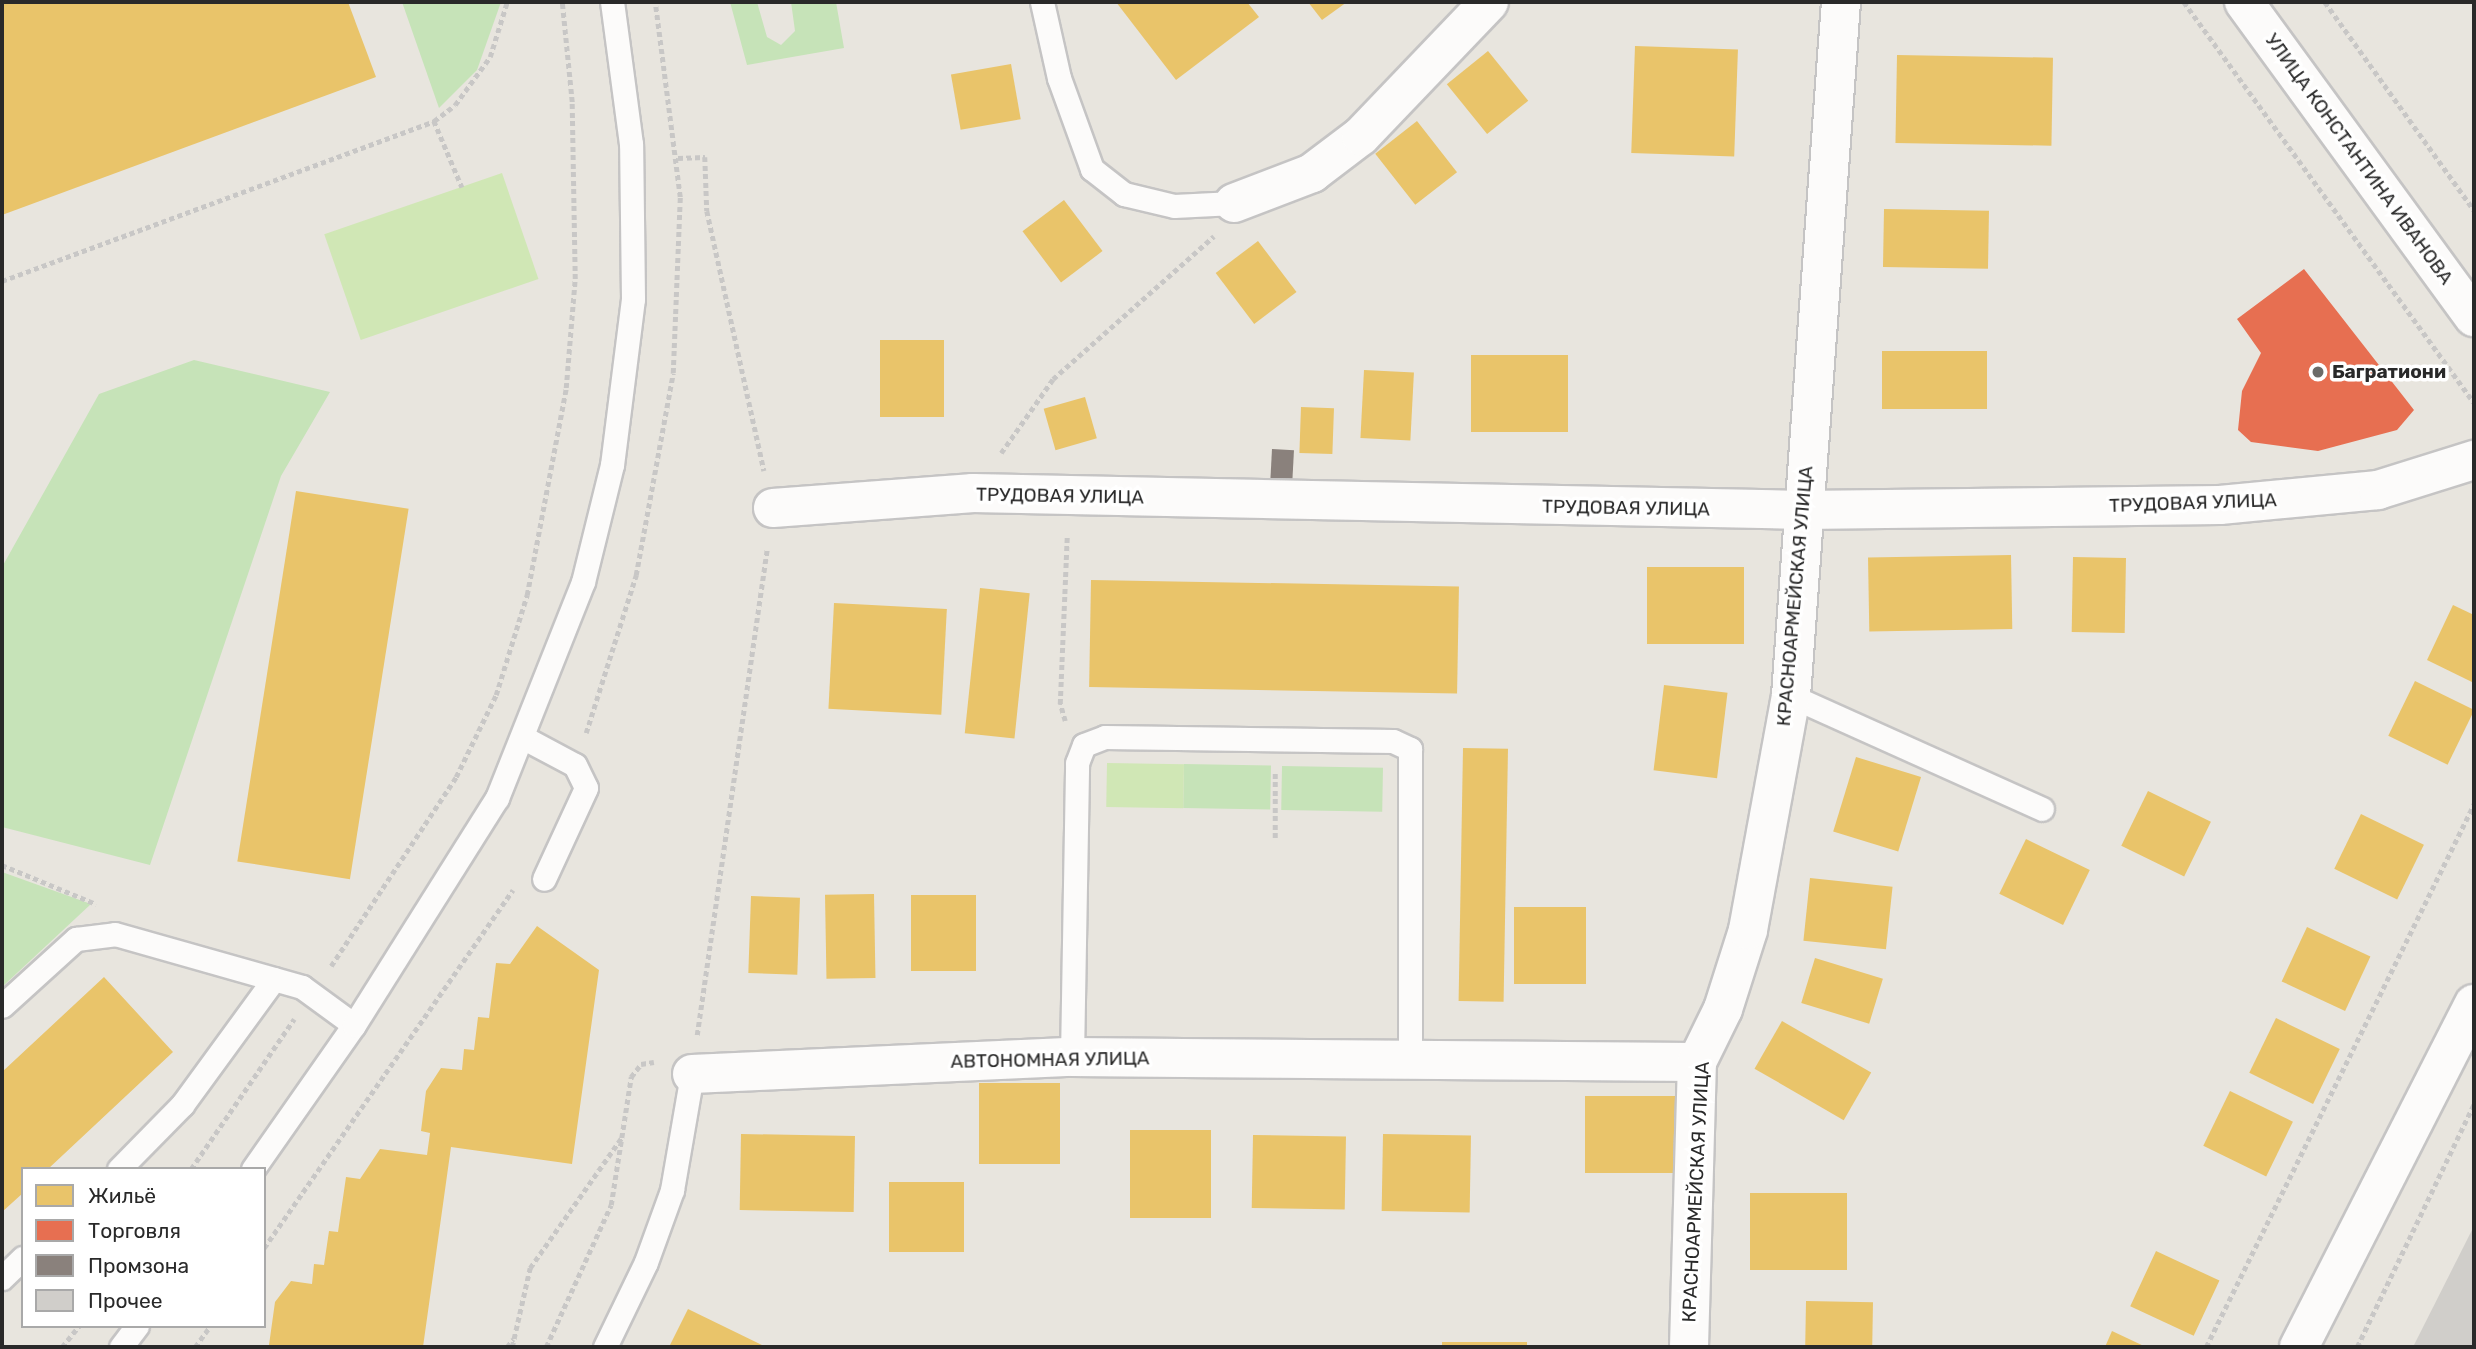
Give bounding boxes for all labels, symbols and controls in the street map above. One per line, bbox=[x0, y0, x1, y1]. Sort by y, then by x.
street label: УЛИЦА КОНСТАНТИНА ИВАНОВА bbox=[2260, 29, 2458, 289]
place label: Багратиони bbox=[2332, 361, 2446, 383]
marker: Багратиони bbox=[2310, 364, 2326, 380]
street label: КРАСНОАРМЕЙСКАЯ УЛИЦА bbox=[1772, 465, 1818, 727]
street label: ТРУДОВАЯ УЛИЦА bbox=[976, 483, 1144, 509]
street label: ТРУДОВАЯ УЛИЦА bbox=[2109, 489, 2277, 517]
street label: ТРУДОВАЯ УЛИЦА bbox=[1542, 495, 1710, 521]
street label: АВТОНОМНАЯ УЛИЦА bbox=[950, 1047, 1150, 1073]
street label: КРАСНОАРМЕЙСКАЯ УЛИЦА bbox=[1678, 1061, 1714, 1323]
legend bbox=[21, 1167, 266, 1328]
text: Жильё bbox=[88, 1183, 156, 1208]
text: Торговля bbox=[88, 1218, 181, 1243]
text: Промзона bbox=[88, 1253, 189, 1278]
text: Прочее bbox=[88, 1288, 163, 1313]

